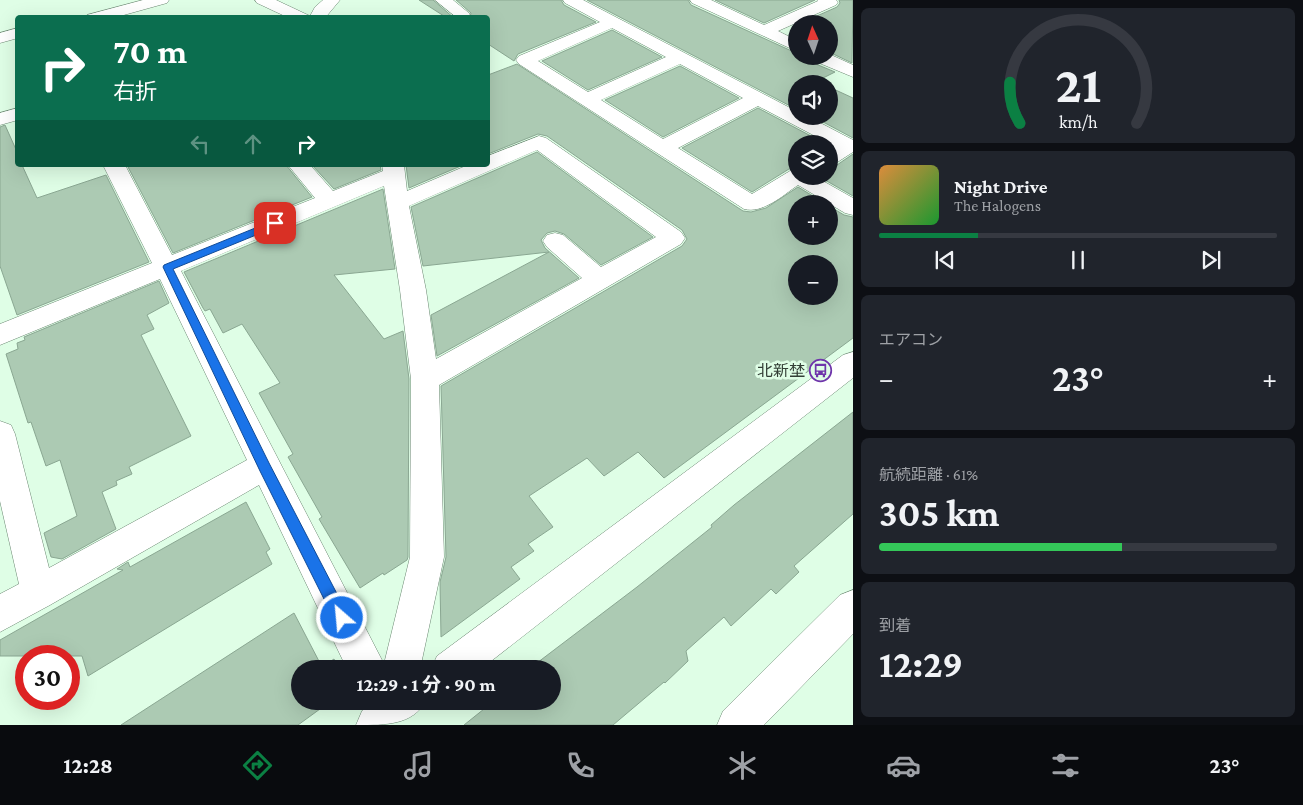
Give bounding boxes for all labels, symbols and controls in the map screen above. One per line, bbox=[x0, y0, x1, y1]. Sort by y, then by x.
north arrow bbox=[788, 15, 838, 65]
map controls bbox=[788, 15, 838, 305]
text: 70 m bbox=[113, 32, 187, 71]
icon: right bbox=[30, 35, 95, 100]
text: 21 bbox=[1055, 55, 1101, 113]
button: sound bbox=[788, 75, 838, 125]
text: 右折 bbox=[113, 79, 157, 104]
text: km/h bbox=[1059, 112, 1098, 132]
icon: left bbox=[186, 130, 214, 158]
icon: ahead bbox=[239, 130, 267, 158]
icon: right bbox=[292, 130, 320, 158]
button: layers bbox=[788, 135, 838, 185]
text: Night Drive bbox=[954, 176, 1047, 197]
button: + bbox=[788, 195, 838, 245]
text: The Halogens bbox=[954, 197, 1041, 214]
pin bbox=[254, 202, 296, 244]
icon: arrive bbox=[261, 209, 289, 237]
icon: previous bbox=[931, 246, 959, 274]
icon: pause bbox=[1064, 246, 1092, 274]
icon: next bbox=[1197, 246, 1225, 274]
button: − bbox=[788, 255, 838, 305]
text: エアコン bbox=[879, 331, 943, 348]
text: 23° bbox=[1052, 357, 1104, 399]
bus stop icon: 北新埜 bbox=[809, 358, 833, 382]
place label: 北新埜 bbox=[757, 362, 805, 379]
text: − bbox=[879, 363, 894, 394]
text: + bbox=[1262, 363, 1277, 394]
text: 航続距離 · 61% bbox=[879, 466, 978, 483]
text: 305 km bbox=[879, 492, 999, 534]
position arrow bbox=[315, 591, 367, 643]
text: 到着 bbox=[879, 617, 911, 634]
text: 12:29 bbox=[879, 643, 963, 685]
speed limit sign: 30 bbox=[15, 645, 80, 710]
text: 12:29 · 1 分 · 90 m bbox=[356, 674, 496, 695]
icon: directions bbox=[240, 748, 275, 783]
icon: music bbox=[401, 748, 436, 783]
icon: phone bbox=[563, 748, 598, 783]
icon: climate bbox=[725, 748, 760, 783]
icon: car bbox=[886, 748, 921, 783]
icon: filters bbox=[1048, 748, 1083, 783]
text: 12:28 bbox=[63, 753, 113, 778]
text: 23° bbox=[1210, 753, 1240, 778]

